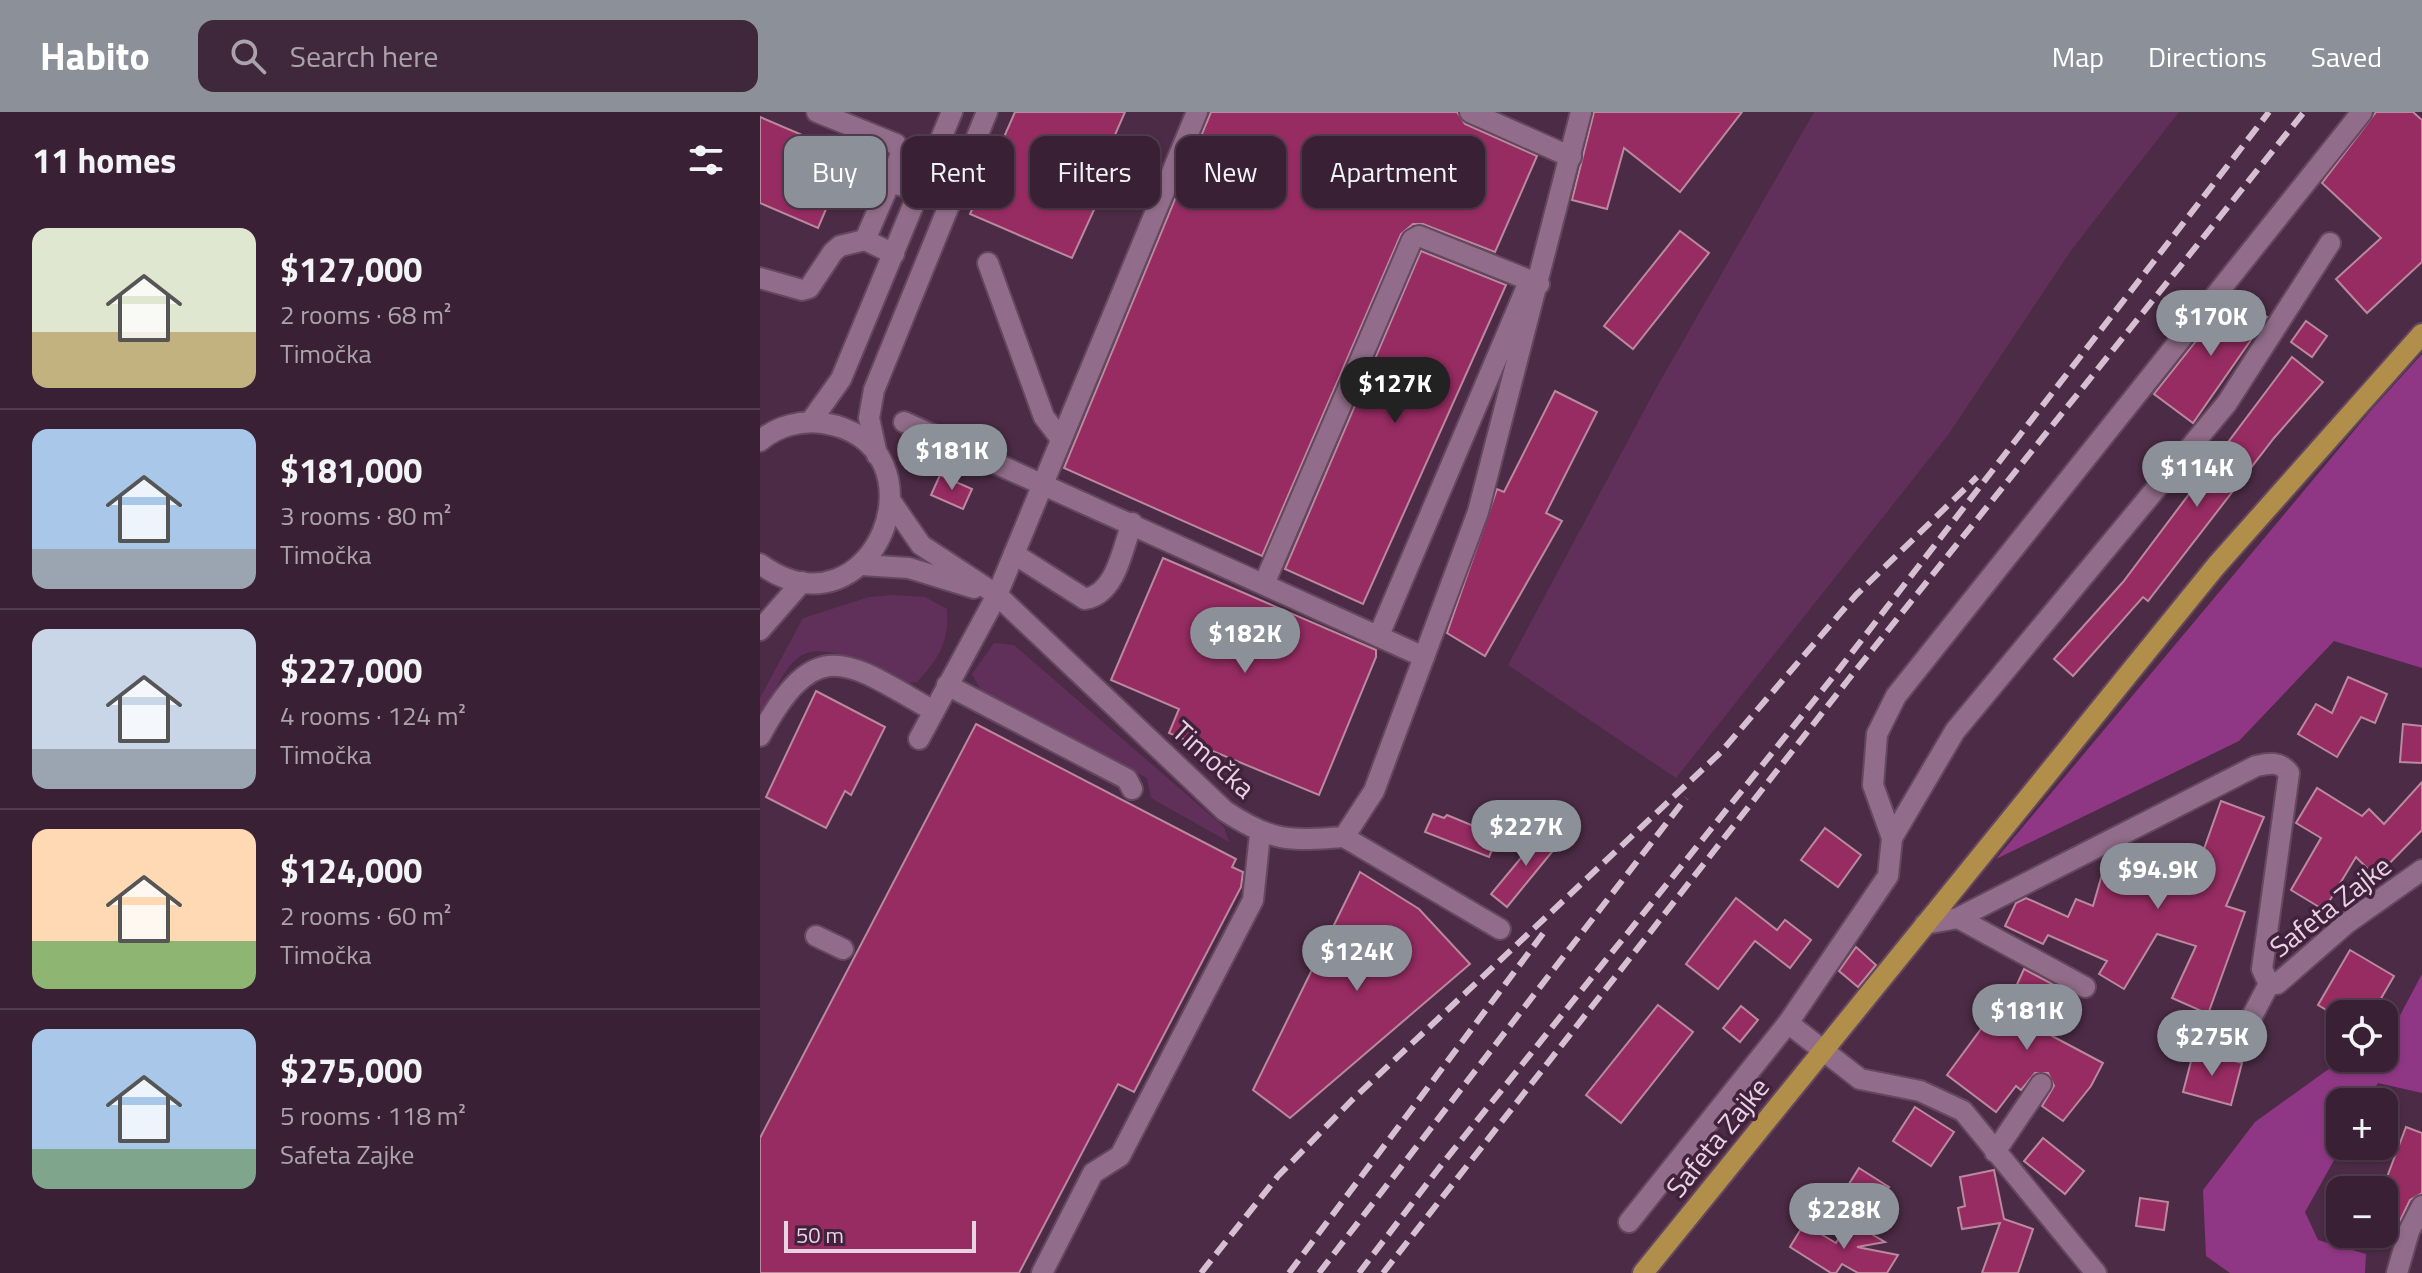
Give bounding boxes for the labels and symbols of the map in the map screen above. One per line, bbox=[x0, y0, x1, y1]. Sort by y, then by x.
pin: $170K bbox=[2155, 290, 2267, 358]
pin: $127K bbox=[1339, 357, 1451, 425]
pin: $181K bbox=[896, 424, 1008, 492]
pin: $114K bbox=[2141, 441, 2253, 509]
pin: $182K bbox=[1189, 607, 1301, 675]
street label: Timočka bbox=[1163, 710, 1265, 808]
pin: $227K bbox=[1470, 800, 1582, 868]
pin: $94.9K bbox=[2093, 843, 2223, 911]
street label: Safeta Zajke bbox=[2260, 845, 2400, 967]
pin: $124K bbox=[1301, 925, 1413, 993]
pin: $181K bbox=[1971, 984, 2083, 1052]
pin: $275K bbox=[2156, 1010, 2268, 1078]
street label: Safeta Zajke bbox=[1655, 1067, 1779, 1207]
pin: $228K bbox=[1788, 1183, 1900, 1251]
scale bar bbox=[784, 1217, 976, 1253]

